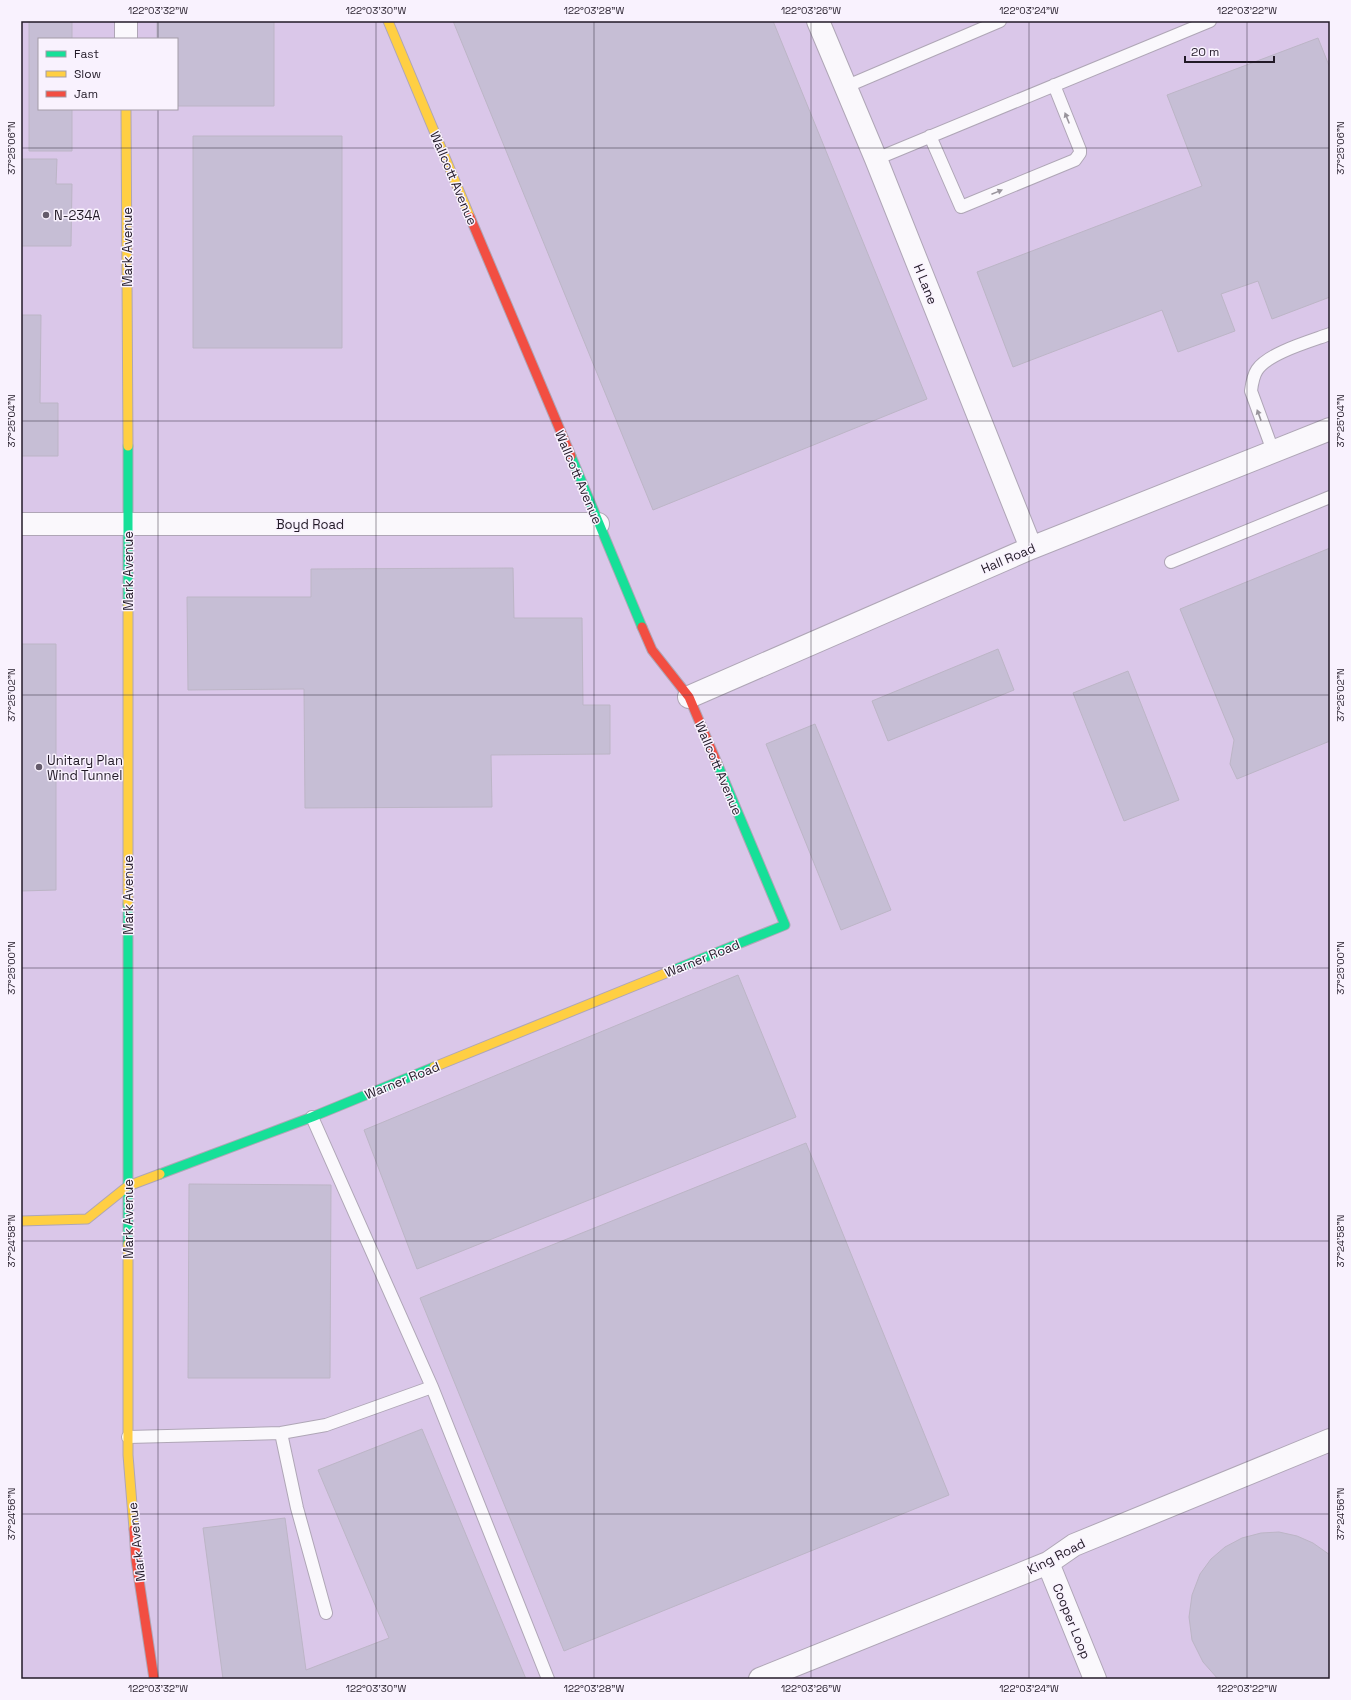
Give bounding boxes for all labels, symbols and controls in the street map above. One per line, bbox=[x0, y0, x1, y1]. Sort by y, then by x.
text: 122°03'32"W bbox=[128, 4, 188, 17]
text: 122°03'30"W bbox=[346, 4, 406, 17]
text: 122°03'28"W bbox=[564, 4, 624, 17]
text: 122°03'26"W bbox=[781, 4, 841, 17]
text: 122°03'24"W bbox=[999, 4, 1059, 17]
text: 122°03'22"W bbox=[1217, 4, 1277, 17]
legend bbox=[38, 38, 178, 110]
scale bar bbox=[1185, 38, 1274, 64]
text: 20 m bbox=[1191, 44, 1219, 60]
text: Fast bbox=[74, 46, 99, 62]
text: Slow bbox=[74, 66, 101, 82]
text: Jam bbox=[74, 86, 98, 102]
one-way arrow bbox=[1064, 112, 1070, 124]
text: 37°25'06"N bbox=[5, 121, 18, 175]
text: 37°25'06"N bbox=[1334, 121, 1347, 175]
street label: Wallcott Avenue bbox=[426, 129, 481, 228]
one-way arrow bbox=[992, 189, 1003, 195]
place label: N-234A bbox=[54, 207, 101, 224]
street label: Mark Avenue bbox=[119, 207, 136, 287]
marker: N-234A bbox=[41, 210, 51, 220]
street label: H Lane bbox=[910, 261, 941, 307]
text: 37°25'04"N bbox=[5, 394, 18, 448]
text: 37°25'04"N bbox=[1334, 394, 1347, 448]
one-way arrow bbox=[1255, 408, 1261, 420]
street label: Wallcott Avenue bbox=[551, 428, 606, 527]
street label: Boyd Road bbox=[276, 516, 344, 533]
street label: Mark Avenue bbox=[120, 531, 137, 611]
street label: Hall Road bbox=[978, 539, 1038, 578]
text: 37°25'02"N bbox=[5, 668, 18, 722]
text: 37°25'02"N bbox=[1334, 668, 1347, 722]
street label: Wallcott Avenue bbox=[691, 719, 746, 818]
place label: Unitary Plan Wind Tunnel bbox=[47, 752, 123, 784]
marker: Unitary Plan Wind Tunnel bbox=[34, 762, 44, 772]
street label: Mark Avenue bbox=[120, 855, 137, 935]
street label: Warner Road bbox=[662, 936, 742, 981]
text: 37°25'00"N bbox=[5, 941, 18, 995]
text: 37°25'00"N bbox=[1334, 941, 1347, 995]
street label: Warner Road bbox=[362, 1058, 442, 1103]
street label: Mark Avenue bbox=[120, 1179, 137, 1259]
text: 37°24'58"N bbox=[5, 1215, 18, 1267]
text: 37°24'58"N bbox=[1334, 1215, 1347, 1267]
text: 37°24'56"N bbox=[5, 1488, 18, 1540]
text: 37°24'56"N bbox=[1334, 1488, 1347, 1540]
street label: Mark Avenue bbox=[124, 1501, 149, 1582]
street label: King Road bbox=[1024, 1535, 1088, 1578]
street label: Cooper Loop bbox=[1049, 1581, 1094, 1662]
text: 122°03'32"W bbox=[128, 1682, 188, 1695]
text: 122°03'30"W bbox=[346, 1682, 406, 1695]
text: 122°03'28"W bbox=[564, 1682, 624, 1695]
text: 122°03'26"W bbox=[781, 1682, 841, 1695]
text: 122°03'24"W bbox=[999, 1682, 1059, 1695]
text: 122°03'22"W bbox=[1217, 1682, 1277, 1695]

